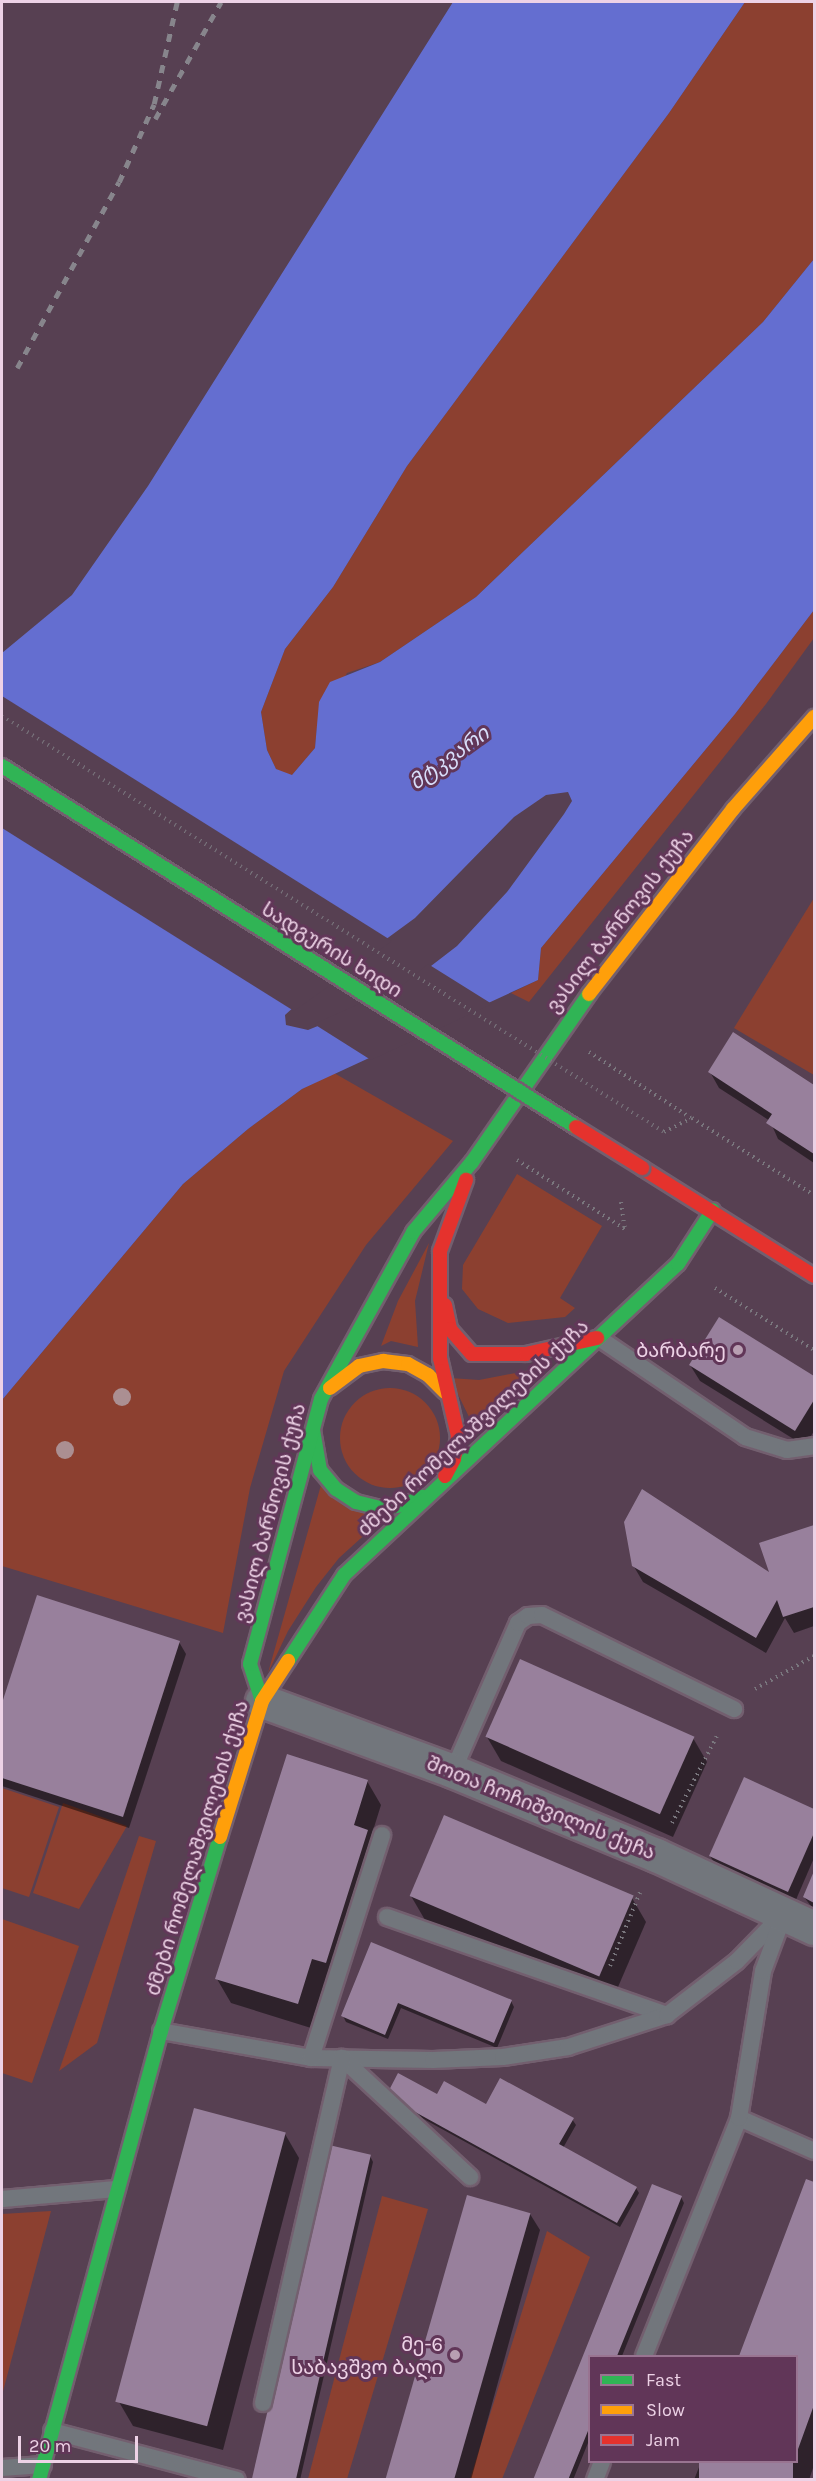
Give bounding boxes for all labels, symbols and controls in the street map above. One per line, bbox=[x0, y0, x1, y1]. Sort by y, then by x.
water label: მტკვარი bbox=[404, 721, 494, 795]
street label: ვასილ ბარნოვის ქუჩა bbox=[541, 825, 699, 1017]
street label: სადგურის ხიდი bbox=[257, 897, 407, 1003]
street label: ძმები რომელაშვილების ქუჩა bbox=[352, 1314, 594, 1542]
place label: ბარბარე bbox=[636, 1338, 726, 1362]
marker: ბარბარე bbox=[731, 1343, 745, 1357]
street label: ვასილ ბარნოვის ქუჩა bbox=[229, 1401, 311, 1625]
street label: ძმები რომელაშვილების ქუჩა bbox=[141, 1698, 253, 1998]
street label: შოთა ჩოჩიშვილის ქუჩა bbox=[423, 1751, 659, 1865]
place label: მე-6 საბავშვო ბაღი bbox=[291, 2332, 443, 2379]
marker: მე-6 საბავშვო ბაღი bbox=[448, 2348, 462, 2362]
legend bbox=[588, 2355, 798, 2463]
text: Fast bbox=[646, 2369, 681, 2391]
text: Slow bbox=[646, 2399, 685, 2421]
scale bar bbox=[21, 2424, 141, 2462]
text: Jam bbox=[646, 2429, 680, 2451]
text: 20 m bbox=[29, 2435, 71, 2457]

